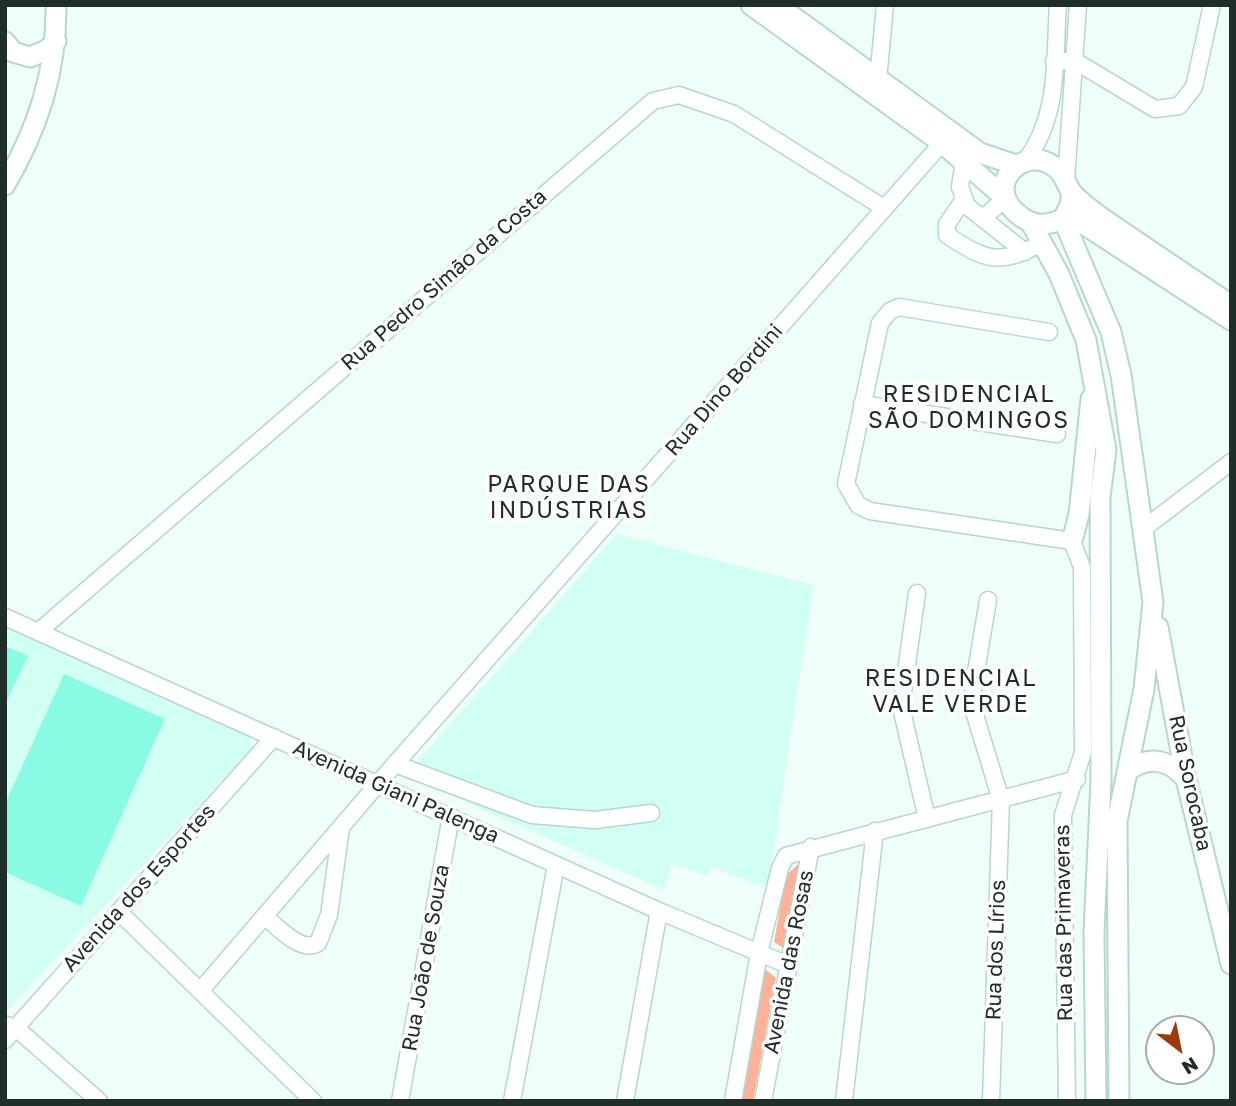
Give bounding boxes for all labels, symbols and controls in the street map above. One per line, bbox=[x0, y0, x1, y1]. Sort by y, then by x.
street label: Rua Pedro Simão da Costa bbox=[336, 184, 552, 376]
street label: Rua Dino Bordini bbox=[660, 319, 788, 461]
district label: RESIDENCIAL SÃO DOMINGOS bbox=[870, 381, 1068, 435]
district label: PARQUE DAS INDÚSTRIAS bbox=[489, 471, 649, 525]
district label: RESIDENCIAL VALE VERDE bbox=[866, 665, 1036, 719]
street label: Rua Sorocaba bbox=[1163, 713, 1217, 853]
street label: Avenida Giani Palenga bbox=[289, 735, 503, 849]
street label: Avenida dos Esportes bbox=[57, 799, 221, 977]
street label: Rua das Primaveras bbox=[1050, 824, 1078, 1022]
street label: Rua João de Souza bbox=[397, 863, 455, 1053]
street label: Avenida das Rosas bbox=[759, 868, 819, 1056]
street label: Rua dos Lírios bbox=[981, 879, 1011, 1021]
north arrow bbox=[1145, 1015, 1215, 1085]
text: N bbox=[1178, 1053, 1203, 1080]

